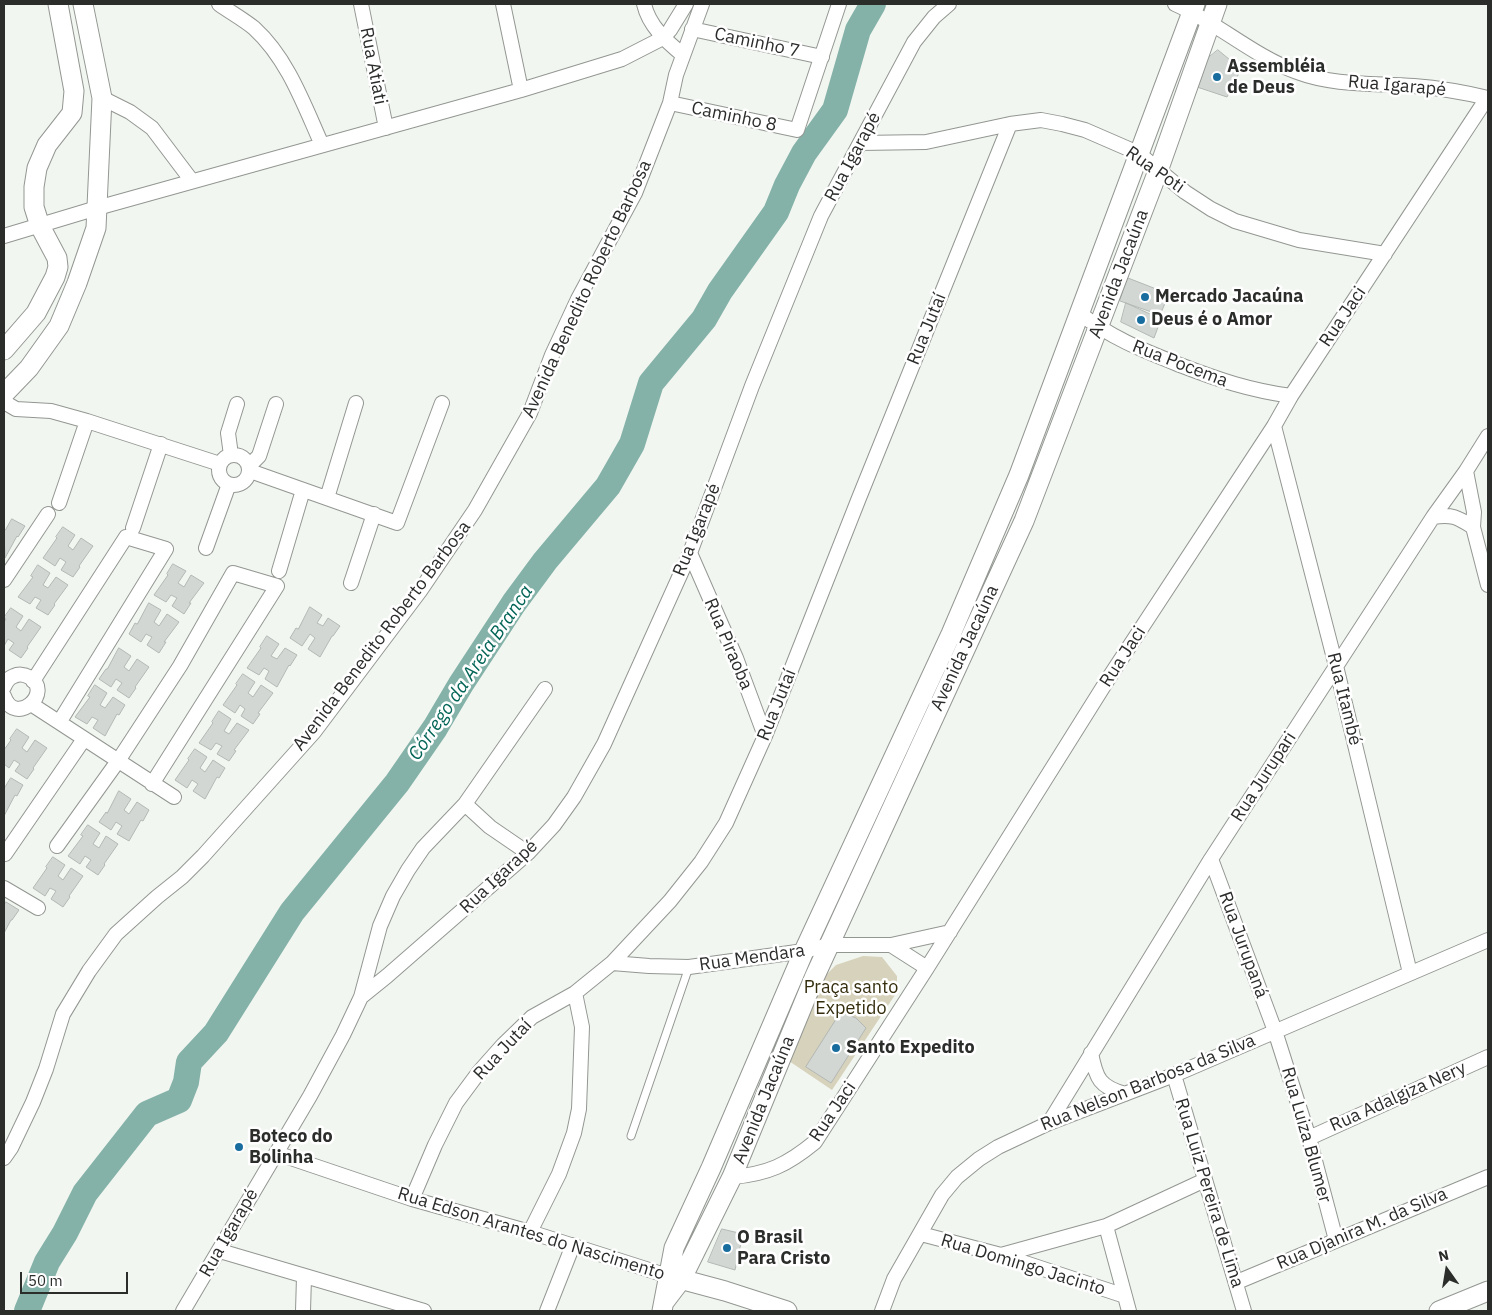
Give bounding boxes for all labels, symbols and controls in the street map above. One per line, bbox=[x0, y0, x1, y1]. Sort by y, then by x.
street label: Caminho 7 bbox=[712, 23, 802, 63]
street label: Rua Atiati bbox=[355, 25, 391, 107]
place label: Assembléia de Deus bbox=[1227, 56, 1325, 98]
marker: Assembléia de Deus bbox=[1211, 71, 1223, 83]
street label: Rua Igarapé bbox=[1347, 71, 1447, 101]
street label: Caminho 8 bbox=[689, 97, 779, 137]
street label: Rua Igarapé bbox=[820, 109, 886, 205]
street label: Rua Poti bbox=[1121, 142, 1189, 198]
street label: Avenida Benedito Roberto Barbosa bbox=[518, 157, 656, 421]
street label: Avenida Jacaúna bbox=[1084, 206, 1154, 342]
street label: Rua Jaci bbox=[1315, 283, 1371, 351]
place label: Mercado Jacaúna bbox=[1155, 286, 1303, 308]
street label: Rua Jutaí bbox=[903, 290, 951, 368]
marker: Mercado Jacaúna bbox=[1139, 291, 1151, 303]
place label: Deus é o Amor bbox=[1151, 309, 1272, 331]
marker: Deus é o Amor bbox=[1135, 314, 1147, 326]
street label: Rua Pocema bbox=[1129, 336, 1231, 392]
street label: Rua Igarapé bbox=[669, 480, 725, 580]
street label: Avenida Benedito Roberto Barbosa bbox=[289, 517, 475, 755]
water label: Córrego da Areia Branca bbox=[404, 581, 538, 765]
street label: Avenida Jacaúna bbox=[926, 582, 1004, 714]
street label: Rua Piraoba bbox=[699, 595, 757, 693]
street label: Rua Jaci bbox=[1095, 623, 1151, 691]
street label: Rua Itambé bbox=[1322, 650, 1366, 748]
street label: Rua Jutaí bbox=[753, 666, 801, 744]
street label: Rua Jurupari bbox=[1227, 728, 1301, 826]
street label: Rua Igarapé bbox=[456, 836, 542, 918]
street label: Rua Jurupaná bbox=[1214, 889, 1272, 1001]
street label: Rua Mendara bbox=[698, 940, 806, 976]
park label: Praça santo Expetido bbox=[804, 977, 898, 1020]
street label: Rua Jutaí bbox=[469, 1015, 537, 1085]
street label: Rua Nelson Barbosa da Silva bbox=[1037, 1030, 1259, 1136]
street label: Avenida Jacaúna bbox=[728, 1033, 800, 1167]
place label: Santo Expedito bbox=[846, 1037, 975, 1059]
marker: Santo Expedito bbox=[830, 1042, 842, 1054]
street label: Rua Adalgiza Nery bbox=[1327, 1057, 1469, 1137]
street label: Rua Luiza Blumer bbox=[1276, 1065, 1336, 1205]
street label: Rua Jaci bbox=[805, 1078, 861, 1146]
street label: Rua Luiz Pereira de Lima bbox=[1170, 1096, 1248, 1290]
place label: Boteco do Bolinha bbox=[249, 1126, 333, 1168]
marker: Boteco do Bolinha bbox=[233, 1141, 245, 1153]
street label: Rua Edson Arantes do Nascimento bbox=[395, 1183, 667, 1285]
street label: Rua Djanira M. da Silva bbox=[1274, 1183, 1450, 1275]
street label: Rua Igarapé bbox=[195, 1185, 263, 1281]
place label: O Brasil Para Cristo bbox=[737, 1227, 830, 1270]
street label: Rua Domingo Jacinto bbox=[938, 1230, 1108, 1300]
marker: O Brasil Para Cristo bbox=[721, 1242, 733, 1254]
north arrow bbox=[1422, 1245, 1472, 1295]
text: N bbox=[1437, 1245, 1451, 1265]
scale bar bbox=[22, 1262, 130, 1294]
text: 50 m bbox=[28, 1271, 63, 1290]

